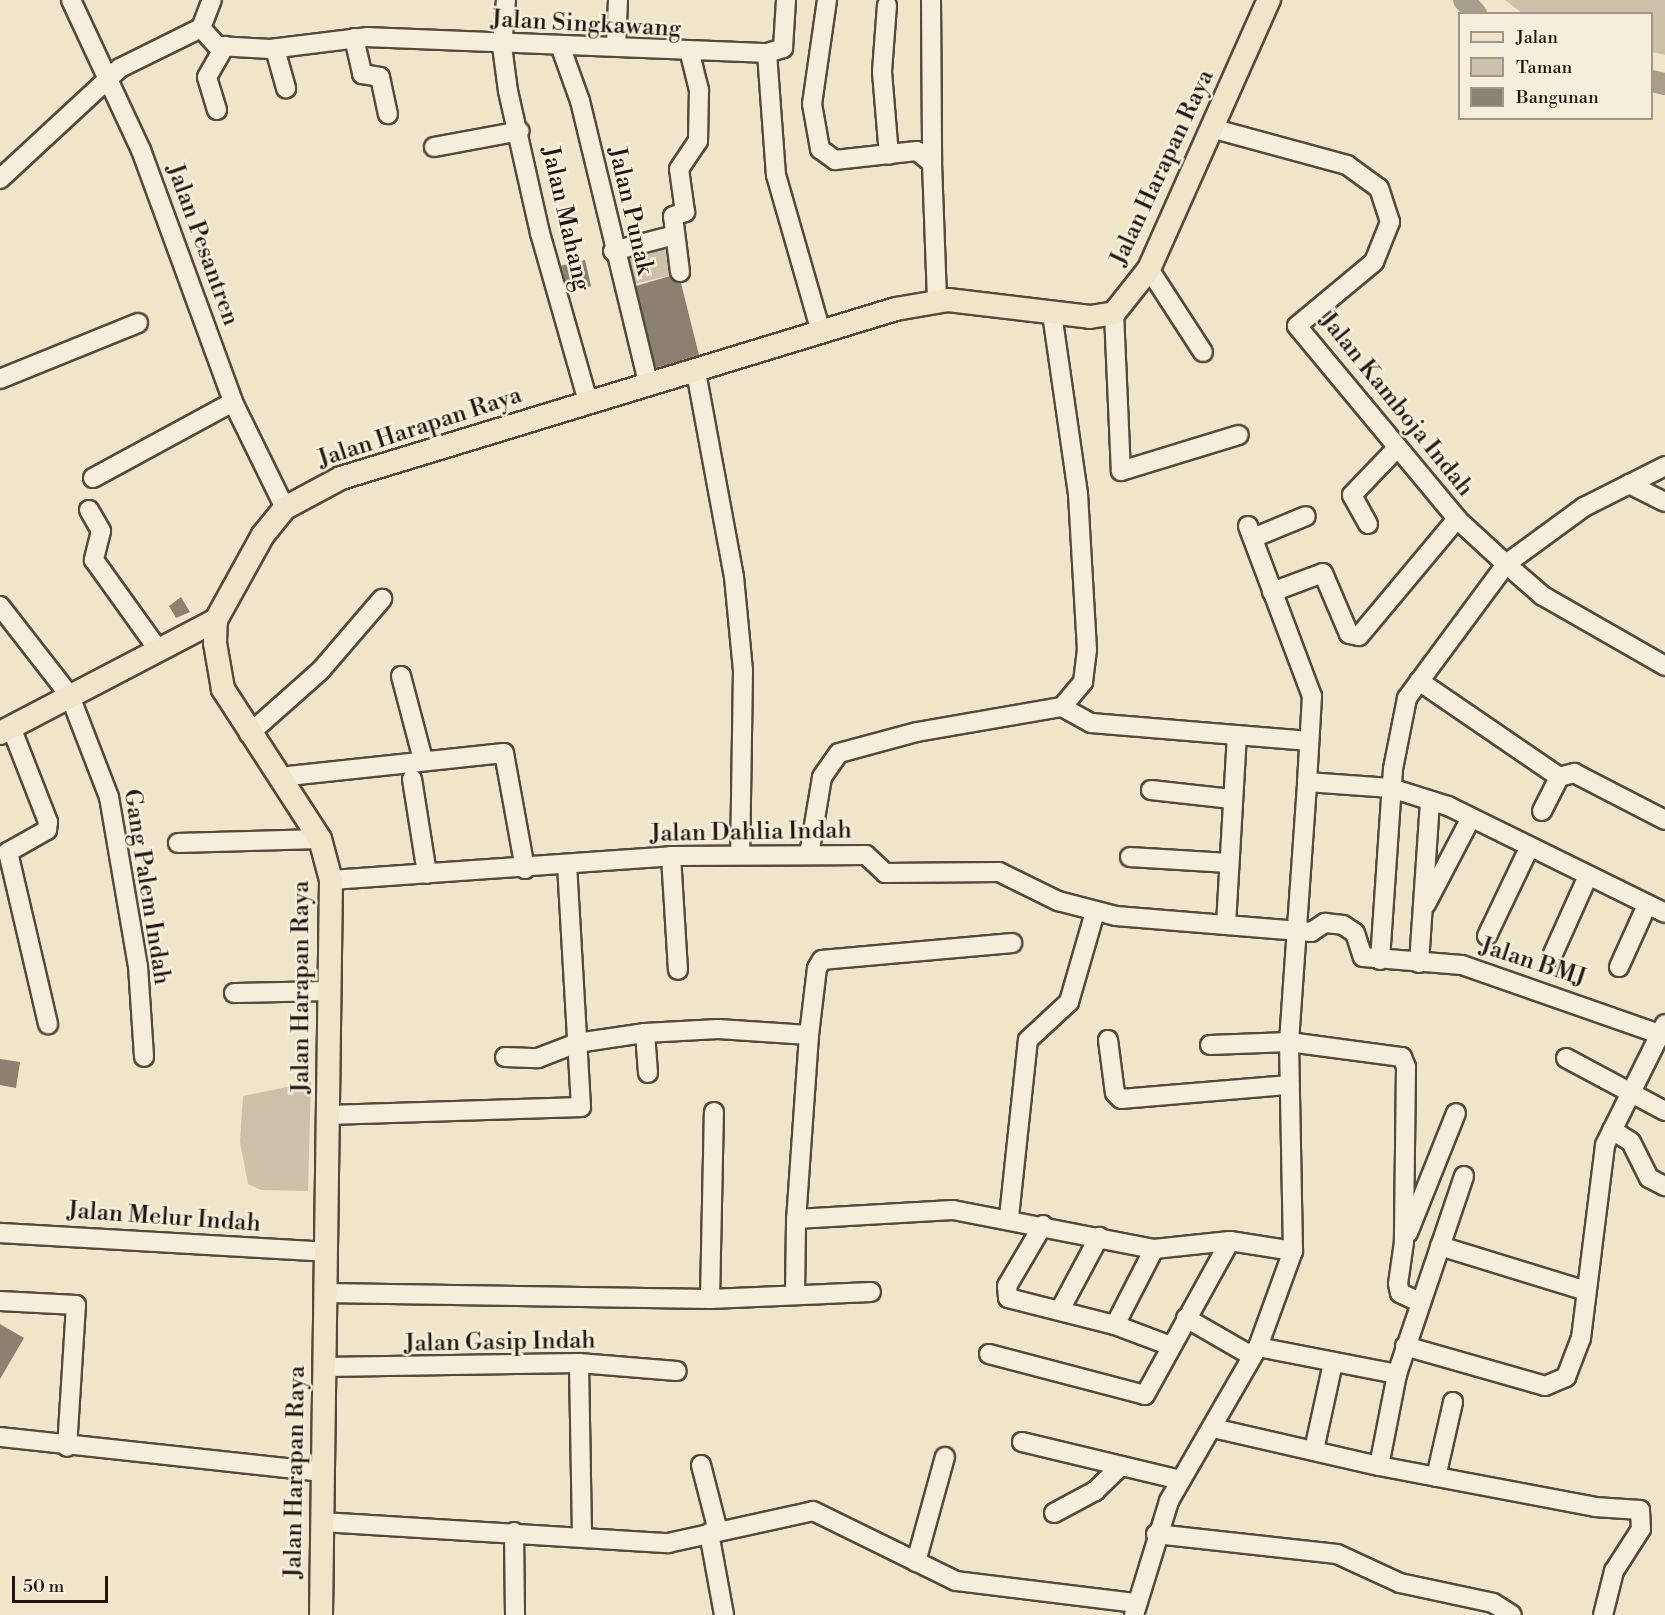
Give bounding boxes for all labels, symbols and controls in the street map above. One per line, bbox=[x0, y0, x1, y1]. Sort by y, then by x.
street label: Jalan Singkawang bbox=[490, 6, 682, 44]
legend bbox=[1458, 12, 1653, 120]
text: Jalan bbox=[1516, 26, 1558, 49]
text: Taman bbox=[1516, 56, 1572, 79]
street label: Jalan Harapan Raya bbox=[1105, 66, 1221, 270]
text: Bangunan bbox=[1516, 86, 1599, 109]
street label: Jalan Mahang bbox=[534, 144, 596, 294]
street label: Jalan Punak bbox=[601, 144, 659, 278]
street label: Jalan Pesantren bbox=[159, 160, 245, 330]
street label: Jalan Kamboja Indah bbox=[1313, 307, 1479, 503]
street label: Jalan Harapan Raya bbox=[314, 381, 526, 475]
street label: Gang Palem Indah bbox=[116, 787, 176, 987]
street label: Jalan Dahlia Indah bbox=[650, 817, 852, 849]
street label: Jalan Harapan Raya bbox=[288, 881, 316, 1093]
street label: Jalan BMJ bbox=[1476, 932, 1590, 994]
street label: Jalan Melur Indah bbox=[66, 1197, 262, 1239]
street label: Jalan Gasip Indah bbox=[404, 1327, 596, 1359]
street label: Jalan Harapan Raya bbox=[280, 1365, 312, 1579]
scale bar bbox=[15, 1564, 111, 1602]
text: 50 m bbox=[23, 1575, 64, 1598]

